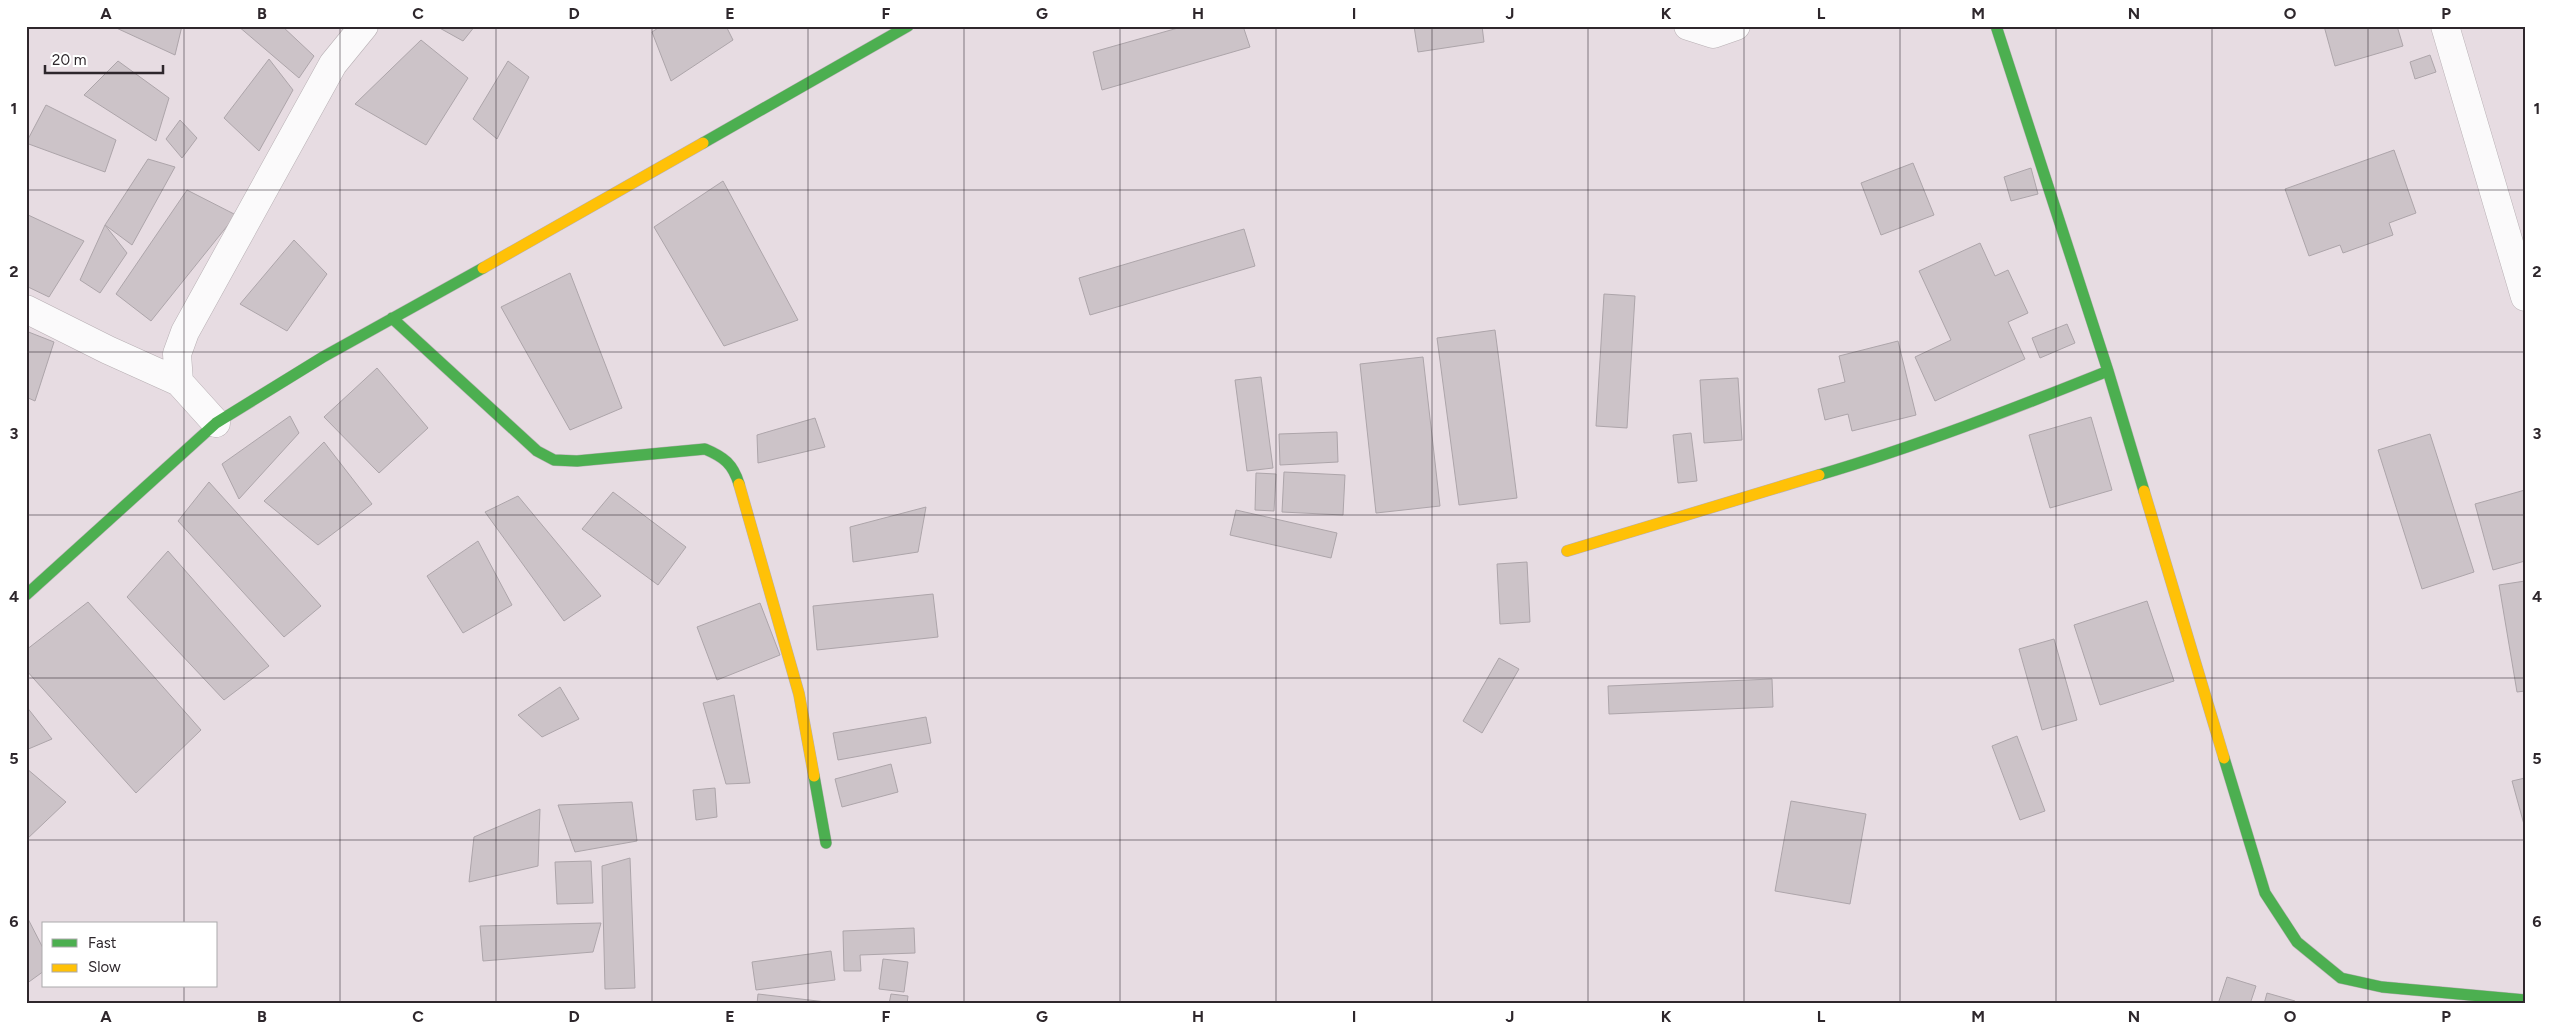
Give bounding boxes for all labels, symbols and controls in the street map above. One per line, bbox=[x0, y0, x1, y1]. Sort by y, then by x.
text: A bbox=[100, 4, 112, 23]
text: B bbox=[257, 4, 267, 23]
text: C bbox=[412, 4, 424, 23]
text: D bbox=[568, 4, 580, 23]
text: E bbox=[725, 4, 735, 23]
text: F bbox=[882, 4, 891, 23]
text: G bbox=[1036, 4, 1048, 23]
text: H bbox=[1192, 4, 1204, 23]
text: I bbox=[1352, 4, 1356, 23]
text: J bbox=[1506, 4, 1514, 23]
text: K bbox=[1661, 4, 1672, 23]
text: L bbox=[1817, 4, 1826, 23]
text: M bbox=[1971, 4, 1985, 23]
text: N bbox=[2128, 4, 2140, 23]
text: O bbox=[2284, 4, 2297, 23]
text: P bbox=[2441, 4, 2451, 23]
scale bar bbox=[45, 42, 162, 74]
text: 20 m bbox=[52, 51, 86, 69]
text: 1 bbox=[11, 99, 17, 118]
text: 1 bbox=[2534, 99, 2540, 118]
text: 2 bbox=[9, 262, 19, 281]
text: 2 bbox=[2532, 262, 2542, 281]
text: 3 bbox=[10, 424, 19, 443]
text: 3 bbox=[2533, 424, 2542, 443]
text: 4 bbox=[9, 587, 19, 606]
text: 4 bbox=[2532, 587, 2542, 606]
text: 5 bbox=[9, 749, 19, 768]
text: 5 bbox=[2532, 749, 2542, 768]
text: 6 bbox=[9, 912, 19, 931]
text: 6 bbox=[2532, 912, 2542, 931]
legend bbox=[42, 922, 218, 988]
text: Fast bbox=[88, 934, 117, 952]
text: Slow bbox=[88, 958, 121, 976]
text: A bbox=[100, 1007, 112, 1026]
text: B bbox=[257, 1007, 267, 1026]
text: C bbox=[412, 1007, 424, 1026]
text: D bbox=[568, 1007, 580, 1026]
text: E bbox=[725, 1007, 735, 1026]
text: F bbox=[882, 1007, 891, 1026]
text: G bbox=[1036, 1007, 1048, 1026]
text: H bbox=[1192, 1007, 1204, 1026]
text: I bbox=[1352, 1007, 1356, 1026]
text: J bbox=[1506, 1007, 1514, 1026]
text: K bbox=[1661, 1007, 1672, 1026]
text: L bbox=[1817, 1007, 1826, 1026]
text: M bbox=[1971, 1007, 1985, 1026]
text: N bbox=[2128, 1007, 2140, 1026]
text: O bbox=[2284, 1007, 2297, 1026]
text: P bbox=[2441, 1007, 2451, 1026]

